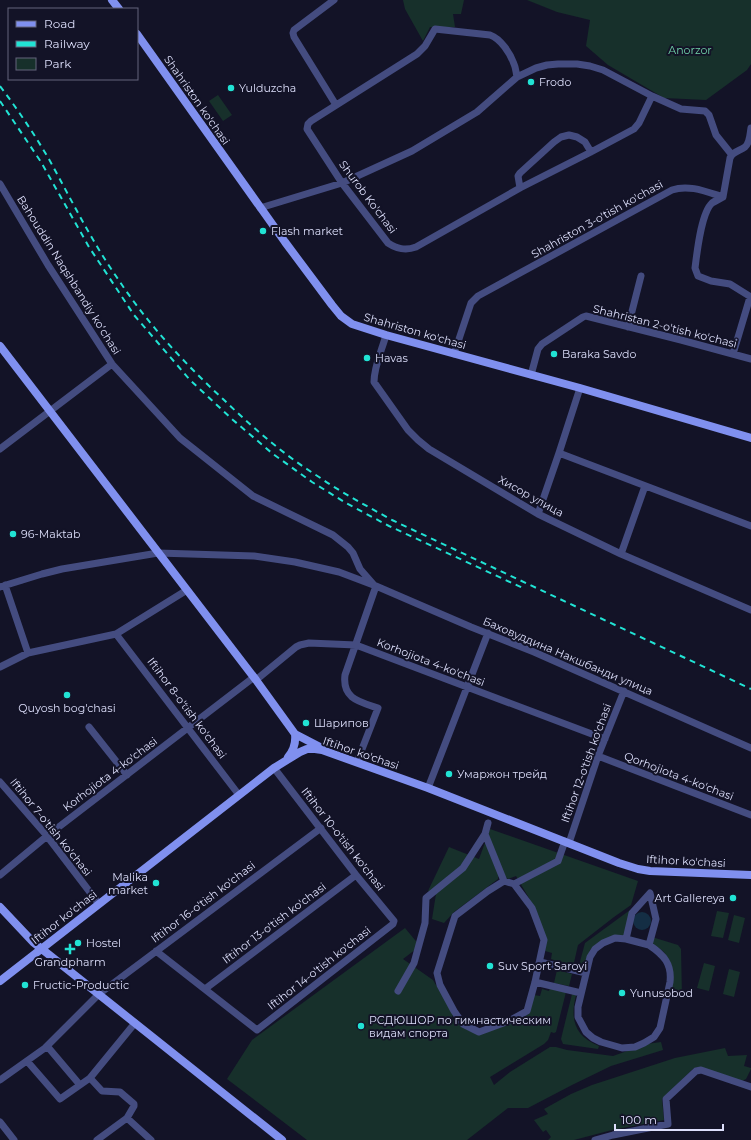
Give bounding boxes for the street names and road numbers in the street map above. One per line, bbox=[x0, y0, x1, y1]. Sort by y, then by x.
street label: Shahriston ko'chasi bbox=[161, 53, 233, 147]
street label: Shurob Ko'chasi bbox=[336, 158, 400, 236]
street label: Shahriston 3-o'tish ko'chasi bbox=[529, 177, 665, 261]
street label: Bahouddin Naqshbandiy koʻchasi bbox=[14, 193, 124, 357]
street label: Shahristan 2-o'tish ko'chasi bbox=[592, 301, 738, 351]
street label: Shahriston ko'chasi bbox=[362, 310, 468, 352]
street label: Хисор улица bbox=[496, 472, 566, 520]
street label: Баховуддина Накшбанди улица bbox=[481, 614, 655, 698]
street label: Korhojiota 4-ko'chasi bbox=[375, 635, 487, 689]
street label: Iftihor 8-o'tish ko'chasi bbox=[144, 655, 230, 761]
street label: Iftihor 12-o'tish ko'chasi bbox=[558, 701, 614, 825]
street label: Iftihor ko'chasi bbox=[321, 733, 401, 773]
street label: Korhojiota 4-ko'chasi bbox=[60, 734, 160, 814]
street label: Qorhojiota 4-ko'chasi bbox=[622, 749, 736, 803]
street label: Iftihor 7-o'tish ko'chasi bbox=[7, 775, 95, 879]
street label: Iftihor 10-o'tish ko'chasi bbox=[298, 785, 388, 894]
street label: Iftihor ko'chasi bbox=[646, 852, 726, 870]
street label: Iftihor 16-o'tish ko'chasi bbox=[148, 858, 258, 946]
street label: Iftihor 13-o'tish ko'chasi bbox=[219, 879, 329, 967]
street label: Iftihor ko'chasi bbox=[28, 887, 100, 947]
street label: Iftihor 14-o'tish ko'chasi bbox=[265, 923, 374, 1013]

